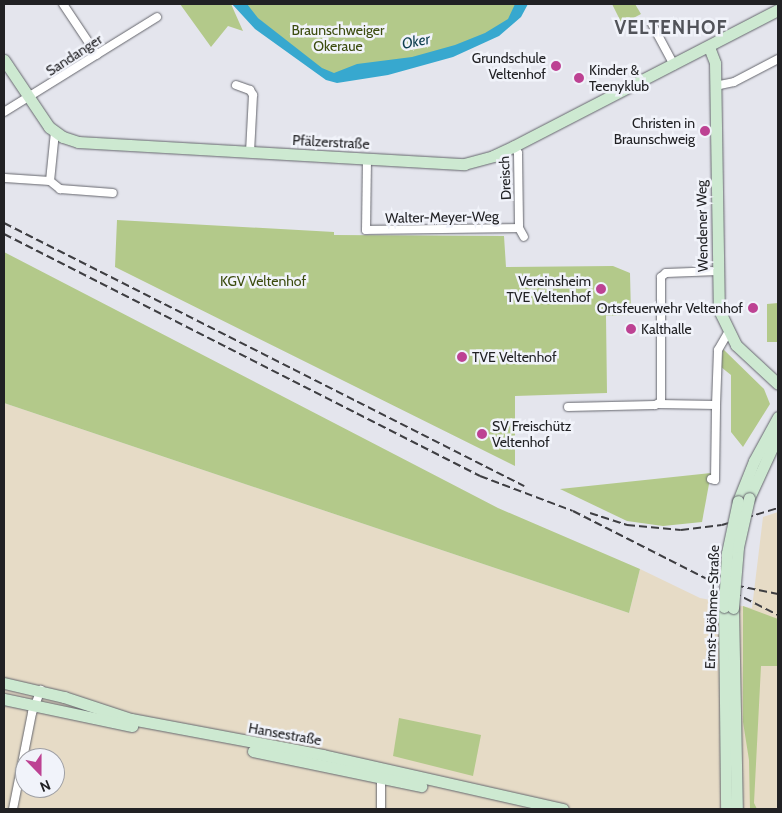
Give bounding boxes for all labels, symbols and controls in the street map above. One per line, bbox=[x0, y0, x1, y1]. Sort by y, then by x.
district label: VELTENHOF bbox=[613, 17, 729, 39]
park label: Braunschweiger Okeraue bbox=[292, 22, 384, 54]
water label: Oker bbox=[400, 30, 432, 54]
street label: Sandanger bbox=[43, 31, 105, 79]
place label: Grundschule Veltenhof bbox=[472, 50, 546, 82]
marker: Grundschule Veltenhof bbox=[550, 60, 562, 72]
place label: Kinder & Teenyklub bbox=[589, 62, 649, 94]
marker: Kinder & Teenyklub bbox=[573, 72, 585, 84]
place label: Christen in Braunschweig bbox=[614, 115, 695, 148]
marker: Christen in Braunschweig bbox=[699, 125, 711, 137]
street label: Pfälzerstraße bbox=[292, 132, 370, 152]
street label: Dreisch bbox=[495, 155, 515, 201]
street label: Wendener Weg bbox=[693, 180, 711, 272]
street label: Walter-Meyer-Weg bbox=[385, 208, 499, 226]
park label: KGV Veltenhof bbox=[220, 273, 306, 289]
place label: Vereinsheim TVE Veltenhof bbox=[506, 273, 591, 306]
marker: Vereinsheim TVE Veltenhof bbox=[595, 283, 607, 295]
place label: Ortsfeuerwehr Veltenhof bbox=[597, 300, 743, 316]
marker: Ortsfeuerwehr Veltenhof bbox=[747, 302, 759, 314]
place label: Kalthalle bbox=[641, 321, 692, 337]
marker: Kalthalle bbox=[625, 323, 637, 335]
place label: TVE Veltenhof bbox=[472, 349, 557, 365]
marker: TVE Veltenhof bbox=[456, 351, 468, 363]
place label: SV Freischütz Veltenhof bbox=[492, 418, 571, 451]
marker: SV Freischütz Veltenhof bbox=[476, 428, 488, 440]
street label: Ernst-Böhme-Straße bbox=[701, 545, 723, 669]
street label: Hansestraße bbox=[247, 719, 323, 749]
north arrow bbox=[15, 748, 65, 798]
text: N bbox=[37, 776, 53, 796]

